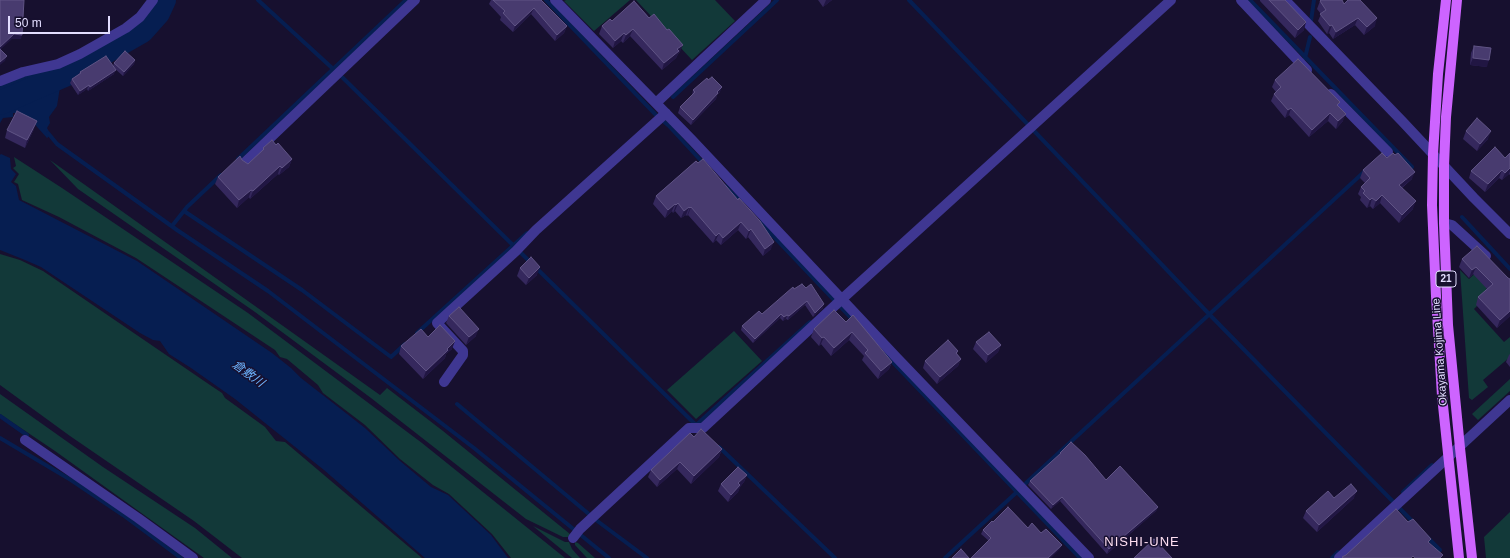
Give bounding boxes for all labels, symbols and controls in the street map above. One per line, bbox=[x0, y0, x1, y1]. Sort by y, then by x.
scale bar bbox=[10, 8, 112, 34]
text: 50 m bbox=[15, 16, 42, 30]
road number: 21 bbox=[1436, 271, 1456, 287]
street label: Okayama Kojima Line bbox=[1430, 298, 1450, 406]
water label: 倉敷川 bbox=[229, 358, 267, 390]
district label: NISHI-UNE bbox=[1104, 534, 1180, 550]

